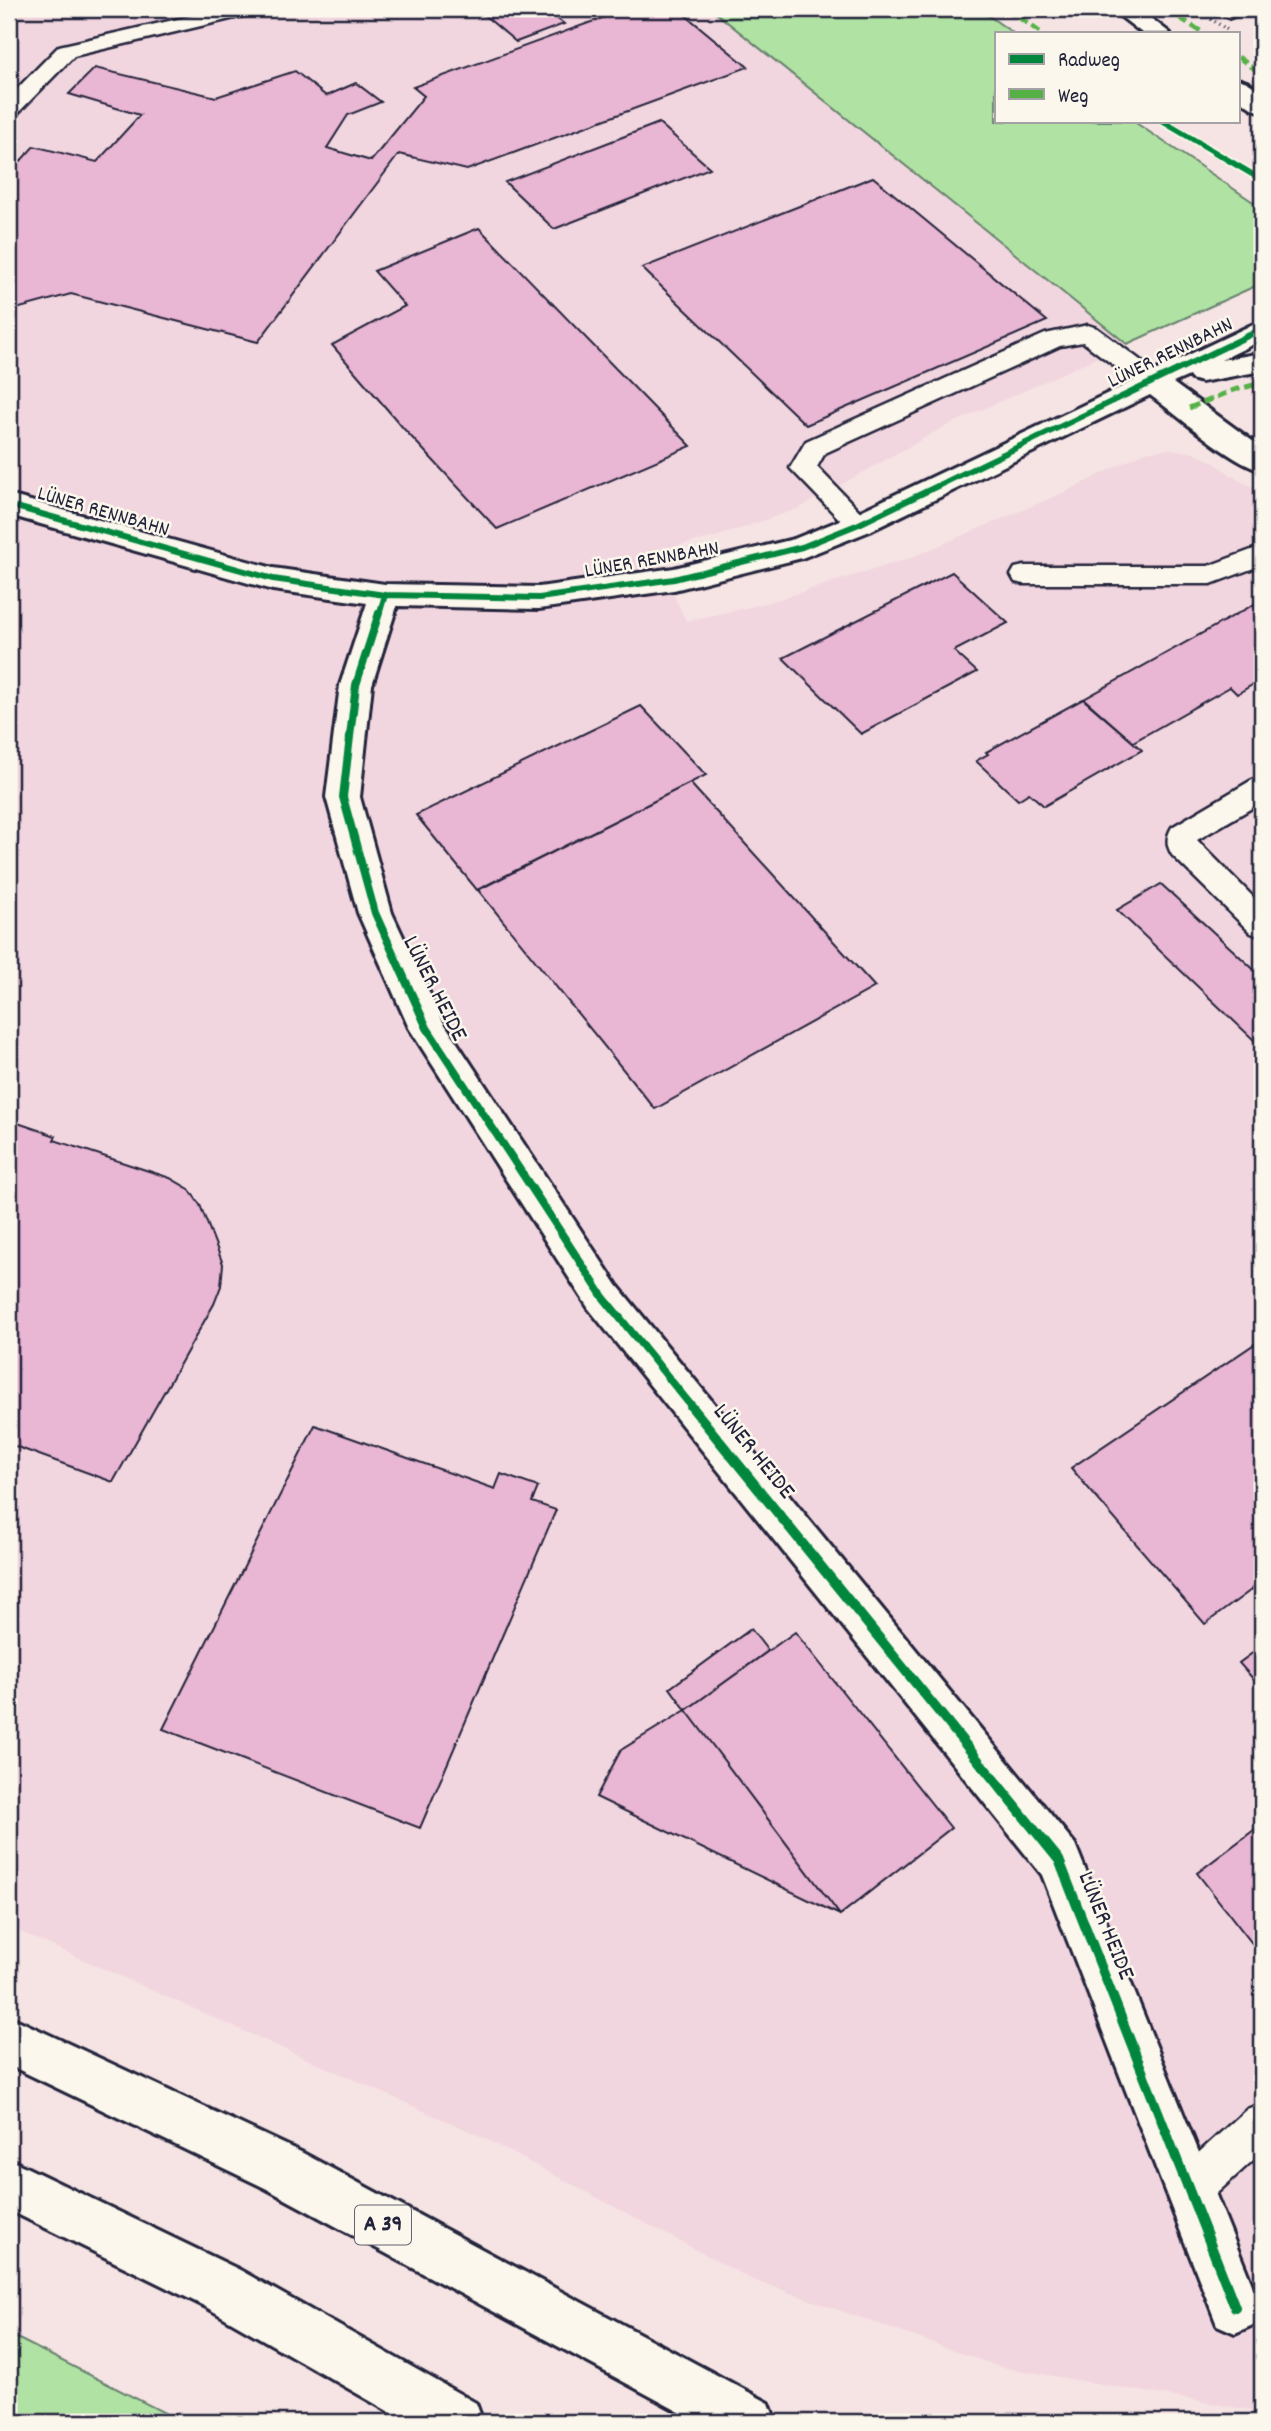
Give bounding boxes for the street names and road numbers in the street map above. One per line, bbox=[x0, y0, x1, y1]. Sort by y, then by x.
street label: LÜNER RENNBAHN bbox=[1103, 311, 1239, 397]
street label: LÜNER RENNBAHN bbox=[33, 480, 173, 546]
street label: LÜNER RENNBAHN bbox=[582, 534, 722, 588]
street label: LÜNER HEIDE bbox=[393, 930, 475, 1048]
street label: LÜNER HEIDE bbox=[704, 1397, 802, 1507]
street label: LÜNER HEIDE bbox=[1068, 1867, 1142, 1986]
road number: A 39 bbox=[355, 2206, 411, 2244]

